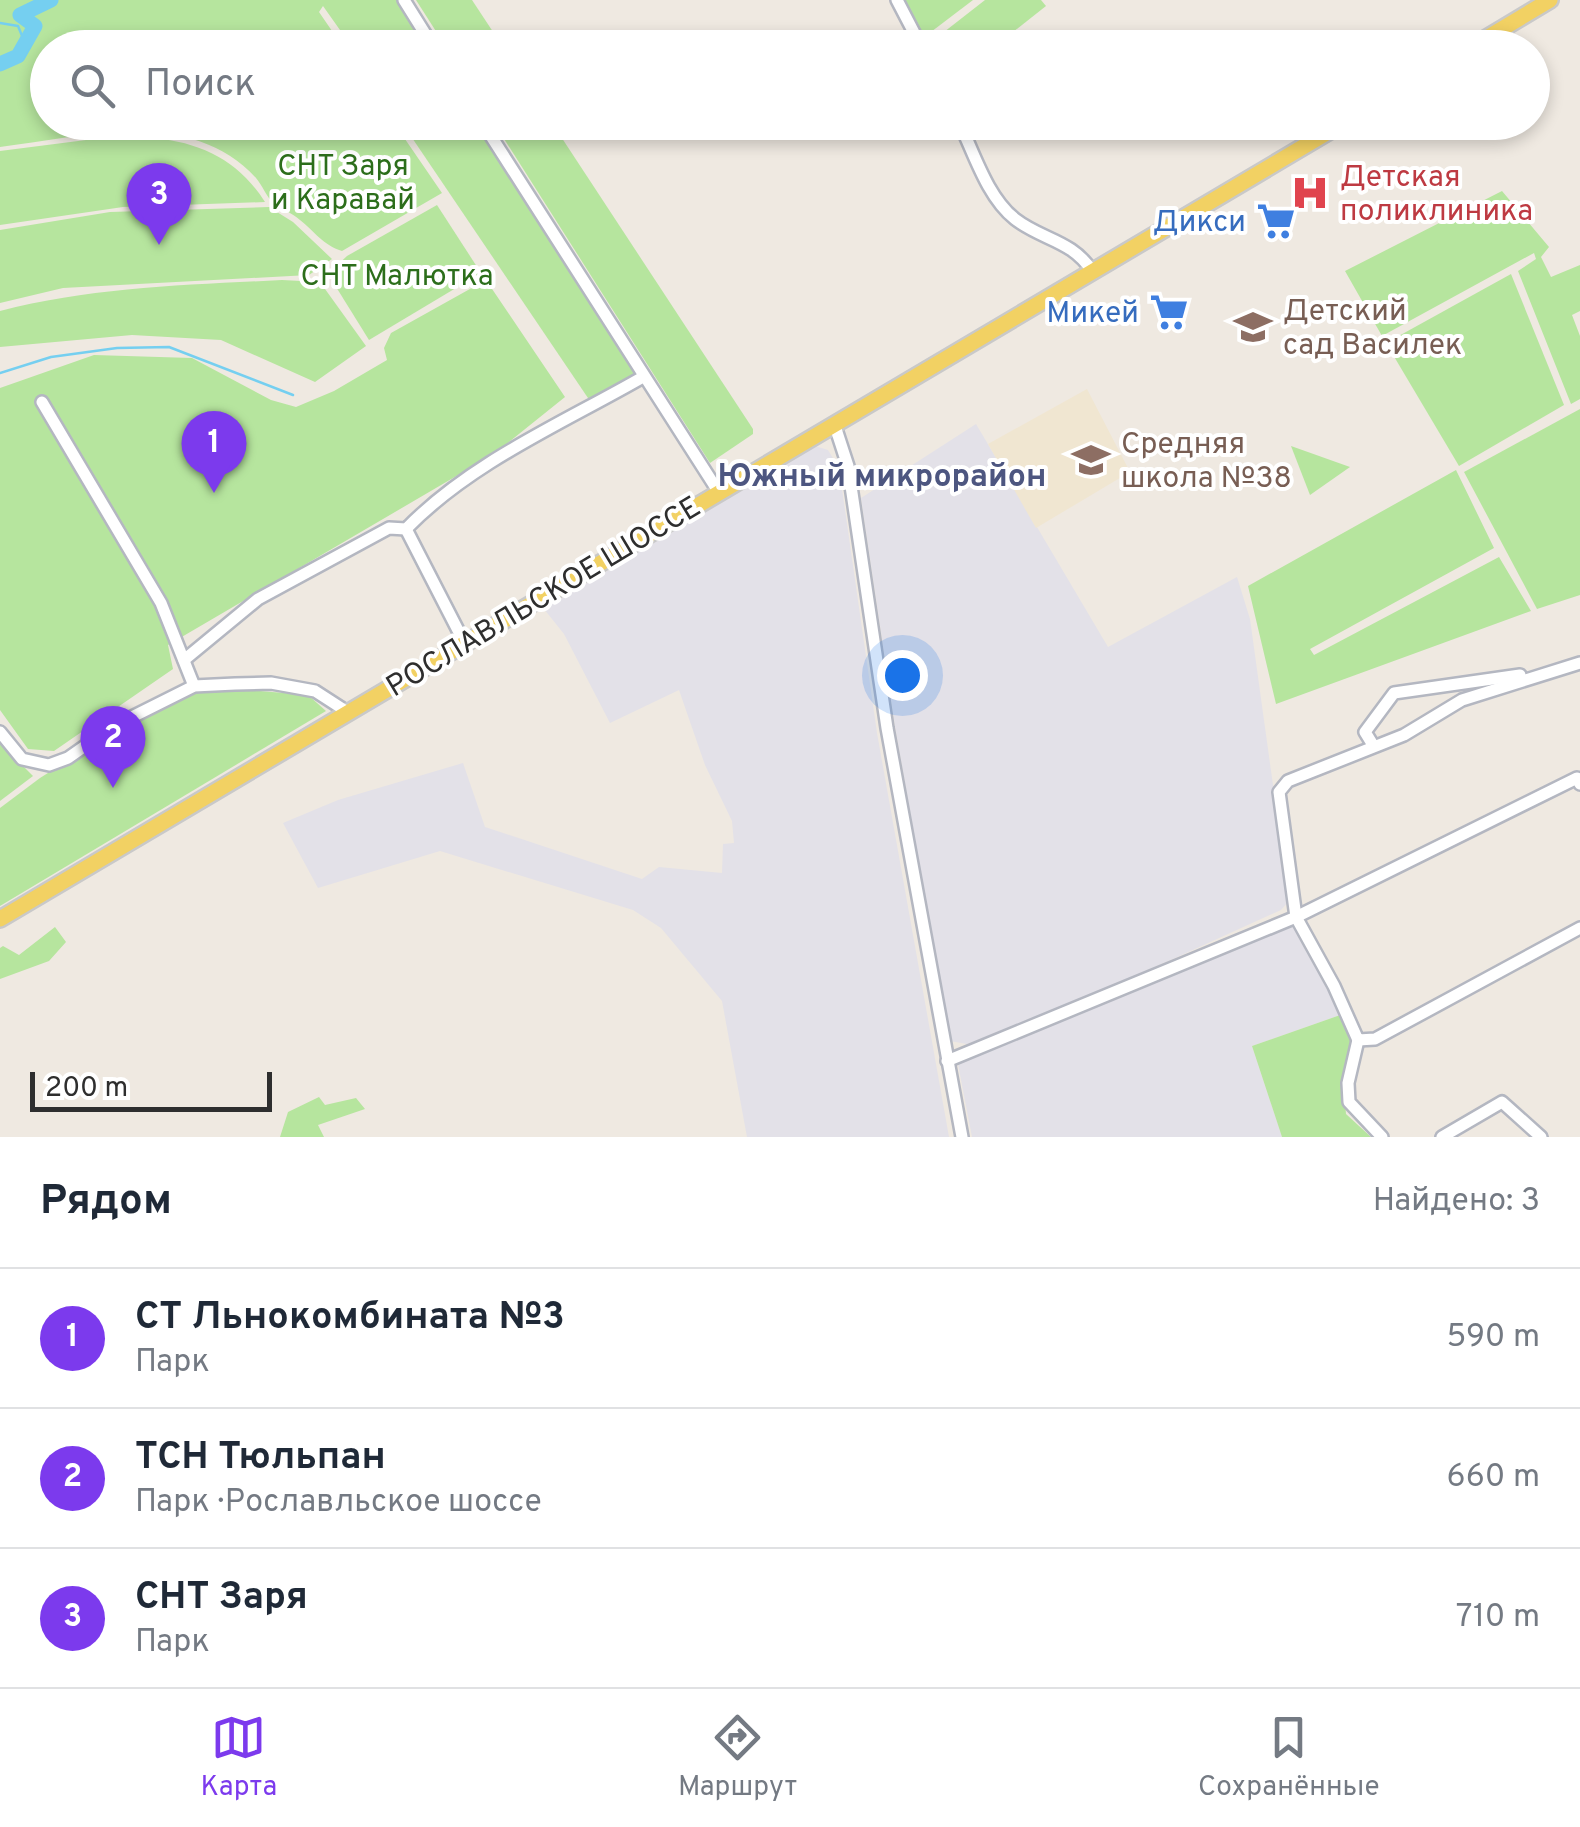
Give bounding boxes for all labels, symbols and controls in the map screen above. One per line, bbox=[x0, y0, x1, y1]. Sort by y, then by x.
search box bbox=[30, 30, 1550, 140]
icon: search bbox=[65, 58, 120, 113]
text: Поиск bbox=[145, 61, 256, 110]
park label: СНТ Заря и Каравай bbox=[271, 149, 415, 220]
place label: Детская поликлиника bbox=[1340, 160, 1533, 231]
pin: 3 bbox=[126, 162, 192, 245]
hospital icon: Детская поликлиника bbox=[1289, 172, 1331, 214]
supermarket icon: Дикси bbox=[1255, 200, 1297, 242]
place label: Дикси bbox=[1153, 205, 1246, 242]
park label: СНТ Малютка bbox=[301, 259, 493, 296]
supermarket icon: Микей bbox=[1148, 291, 1190, 333]
place label: Детский сад Василек bbox=[1283, 294, 1462, 365]
place label: Микей bbox=[1046, 296, 1139, 333]
school or university icon: Детский сад Василек bbox=[1232, 306, 1274, 348]
pin: 1 bbox=[182, 410, 246, 493]
place label: Средняя школа №38 bbox=[1121, 427, 1292, 498]
school or university icon: Средняя школа №38 bbox=[1070, 439, 1112, 481]
district label: Южный микрорайон bbox=[718, 458, 1046, 498]
street label: РОСЛАВЛЬСКОЕ ШОССЕ bbox=[380, 490, 708, 707]
your location bbox=[877, 650, 928, 701]
pin: 2 bbox=[80, 706, 146, 788]
scale bar bbox=[30, 1067, 272, 1112]
text: 200 m bbox=[45, 1071, 128, 1107]
text: Рядом bbox=[40, 1176, 172, 1229]
text: Найдено: 3 bbox=[1373, 1182, 1540, 1222]
text: СТ Льнокомбината №3 bbox=[135, 1294, 565, 1343]
text: 1 bbox=[66, 1318, 79, 1358]
text: 590 m bbox=[1446, 1318, 1540, 1358]
text: Парк bbox=[135, 1343, 210, 1383]
text: ТСН Тюльпан bbox=[135, 1434, 386, 1483]
text: 2 bbox=[63, 1458, 82, 1498]
text: 660 m bbox=[1447, 1458, 1540, 1498]
text: Парк · Рославльское шоссе bbox=[135, 1483, 542, 1523]
text: СНТ Заря bbox=[135, 1574, 308, 1623]
text: 3 bbox=[63, 1598, 82, 1638]
text: 710 m bbox=[1456, 1598, 1540, 1638]
text: Парк bbox=[135, 1623, 210, 1663]
tab: Карта bbox=[200, 1710, 277, 1806]
tab: Маршрут bbox=[678, 1710, 797, 1806]
tab: Сохранённые bbox=[1198, 1710, 1380, 1806]

